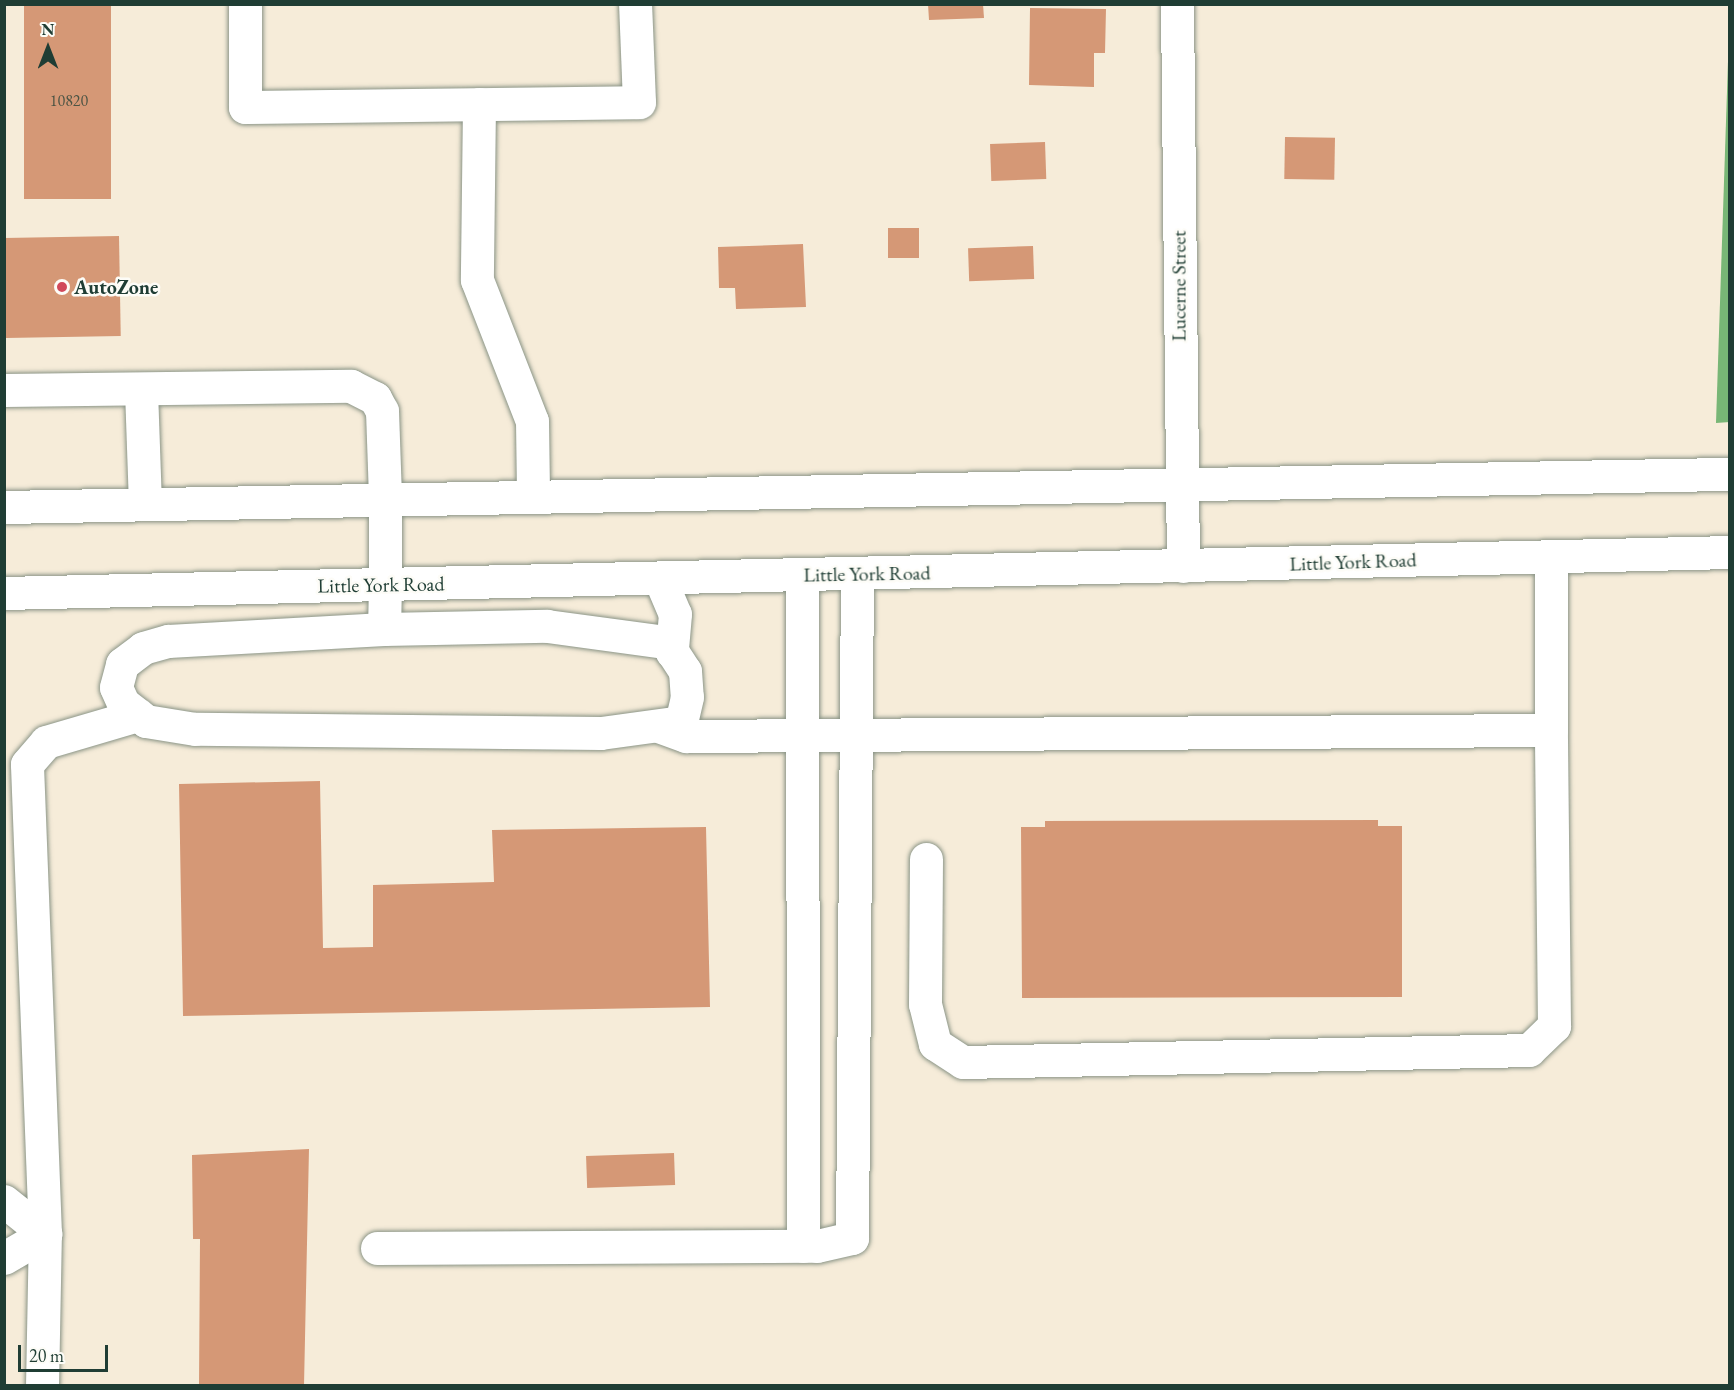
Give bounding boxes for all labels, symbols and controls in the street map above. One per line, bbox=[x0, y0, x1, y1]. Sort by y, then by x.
north arrow bbox=[18, 18, 78, 78]
text: N bbox=[42, 19, 54, 40]
house number: 10820 bbox=[50, 91, 88, 111]
street label: Lucerne Street bbox=[1167, 231, 1191, 341]
place label: AutoZone bbox=[74, 275, 158, 299]
marker: AutoZone bbox=[55, 280, 69, 294]
street label: Little York Road bbox=[1289, 548, 1417, 576]
street label: Little York Road bbox=[803, 561, 931, 587]
street label: Little York Road bbox=[317, 572, 445, 598]
scale bar bbox=[21, 1333, 111, 1371]
text: 20 m bbox=[29, 1344, 64, 1367]

